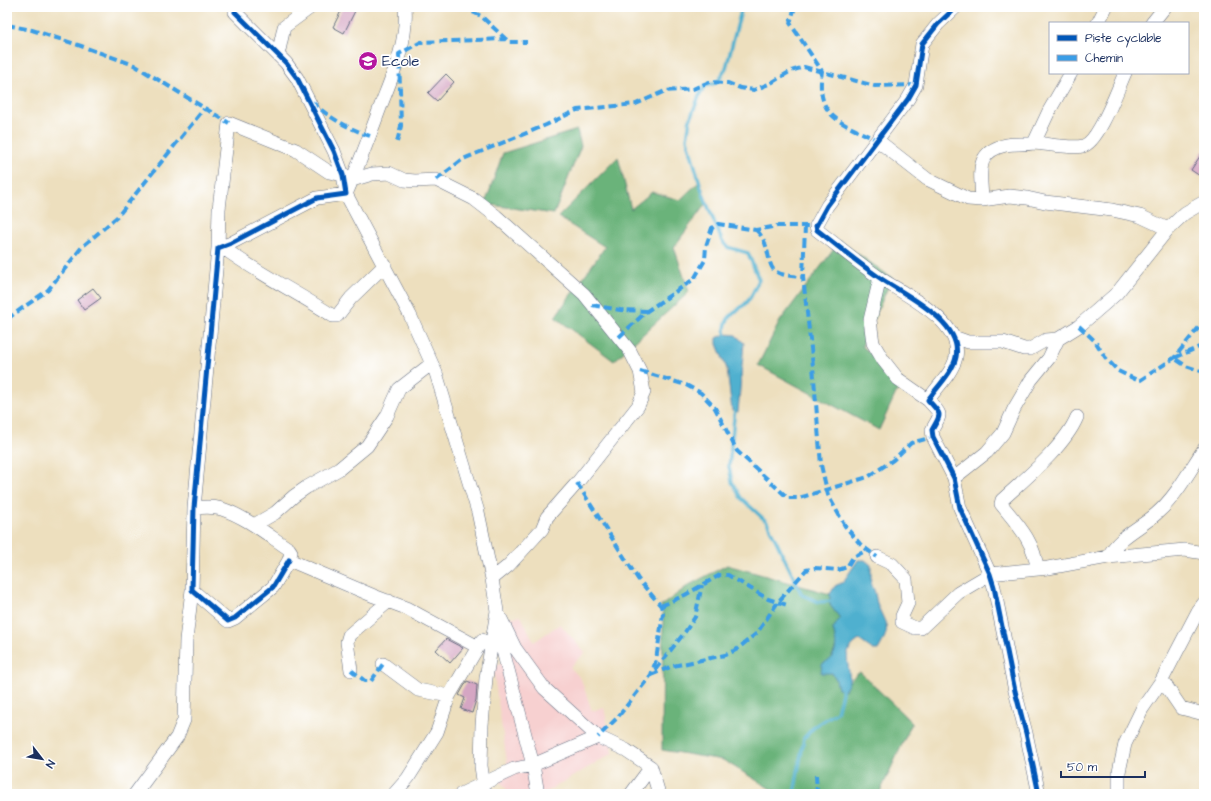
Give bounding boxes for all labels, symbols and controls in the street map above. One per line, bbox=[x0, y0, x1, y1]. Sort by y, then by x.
legend bbox=[1049, 22, 1189, 74]
text: Piste cyclable bbox=[1085, 30, 1162, 48]
school or university icon: Ecole bbox=[357, 50, 379, 72]
text: Chemin bbox=[1085, 50, 1123, 67]
place label: Ecole bbox=[382, 51, 419, 72]
north arrow bbox=[22, 739, 62, 779]
scale bar bbox=[1061, 753, 1145, 779]
text: N bbox=[42, 757, 58, 771]
text: 50 m bbox=[1067, 759, 1098, 776]

